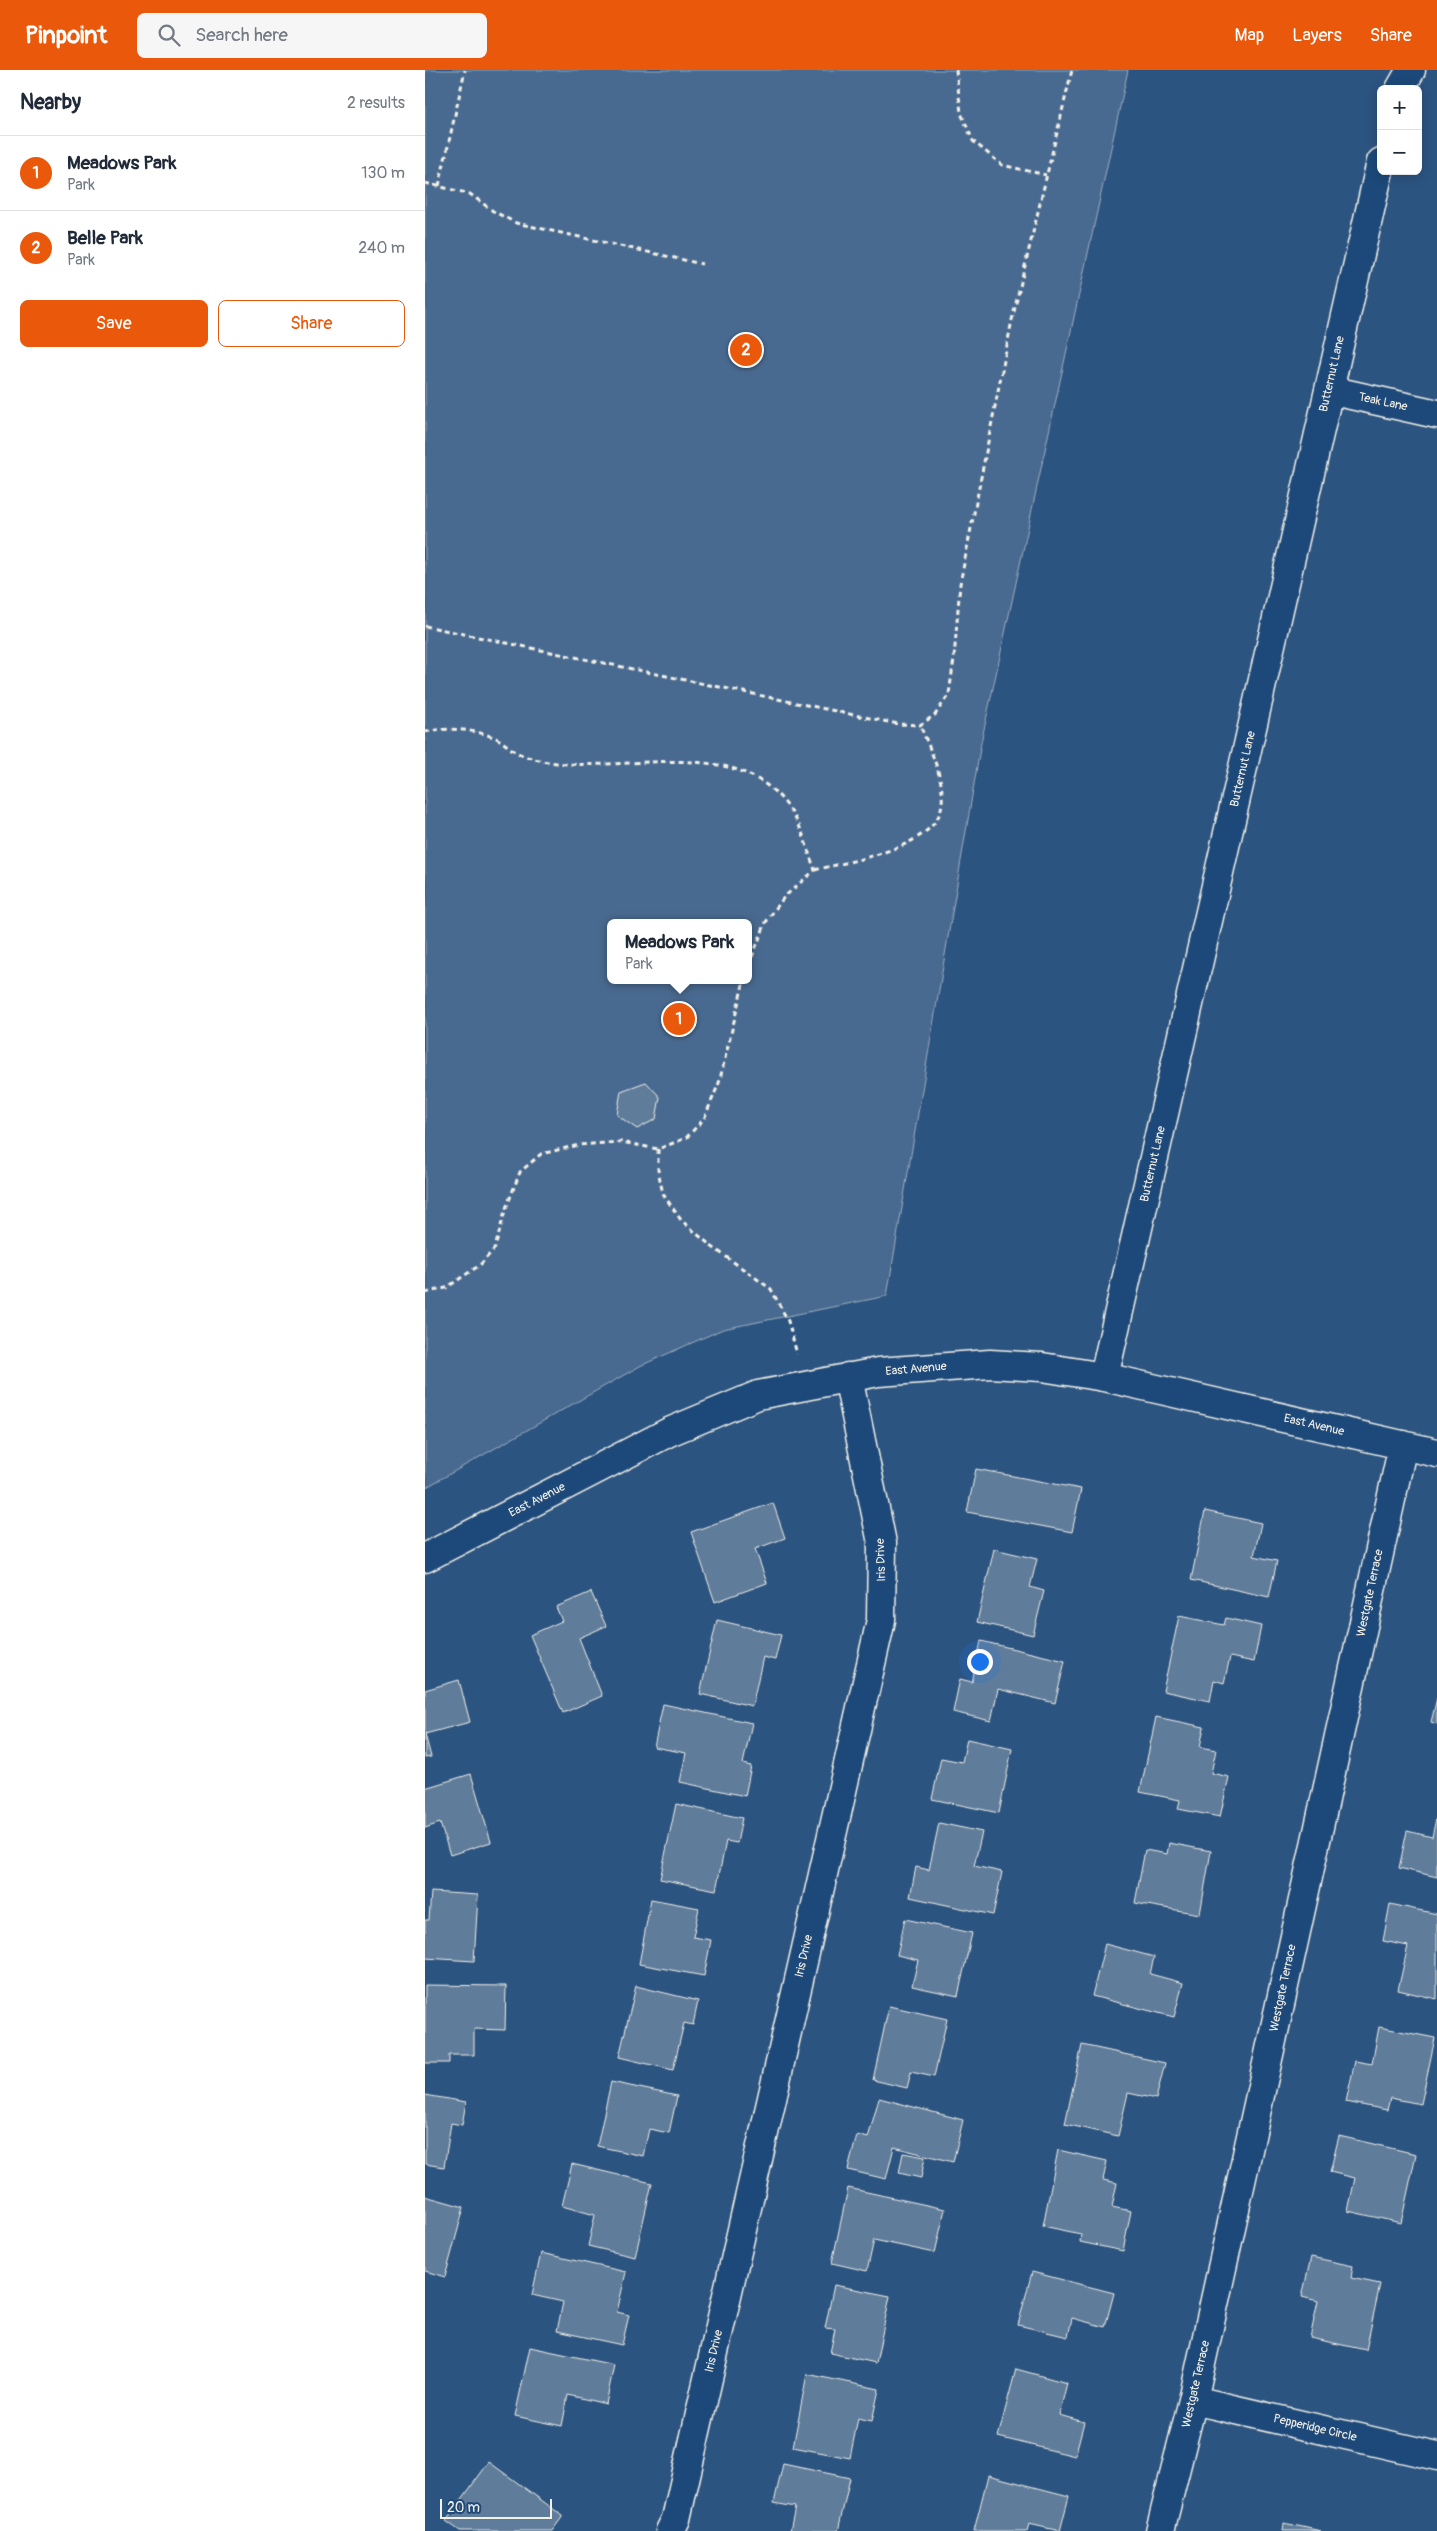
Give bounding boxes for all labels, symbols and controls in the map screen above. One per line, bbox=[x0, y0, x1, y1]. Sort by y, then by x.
search box bbox=[137, 13, 487, 58]
text: Pinpoint bbox=[25, 21, 107, 50]
icon: search bbox=[155, 21, 183, 49]
text: Search here bbox=[195, 23, 288, 47]
text: Map bbox=[1235, 24, 1264, 47]
text: Layers bbox=[1292, 24, 1342, 47]
text: Share bbox=[1370, 24, 1412, 47]
map controls bbox=[1377, 85, 1422, 175]
button: + bbox=[1377, 85, 1422, 130]
text: Nearby bbox=[20, 89, 81, 116]
text: 2 results bbox=[347, 93, 405, 113]
button: − bbox=[1377, 130, 1422, 175]
text: Meadows Park bbox=[67, 151, 177, 175]
text: 1 bbox=[33, 163, 39, 183]
text: 130 m bbox=[361, 163, 405, 183]
text: Park bbox=[67, 175, 95, 195]
text: Belle Park bbox=[67, 226, 143, 250]
text: 2 bbox=[32, 238, 40, 258]
text: 240 m bbox=[358, 238, 405, 258]
text: Park bbox=[67, 250, 95, 270]
button: Save bbox=[20, 300, 208, 347]
button: Share bbox=[218, 300, 405, 347]
pin: 2 bbox=[730, 331, 762, 369]
street label: Butternut Lane bbox=[1316, 334, 1348, 414]
street label: Teak Lane bbox=[1357, 389, 1409, 415]
street label: Butternut Lane bbox=[1227, 729, 1259, 809]
popup bbox=[607, 919, 752, 984]
text: Meadows Park bbox=[625, 930, 734, 954]
text: Park bbox=[625, 954, 653, 974]
pin: 1 bbox=[663, 1000, 695, 1038]
street label: Butternut Lane bbox=[1137, 1124, 1169, 1204]
street label: East Avenue bbox=[885, 1359, 947, 1379]
street label: East Avenue bbox=[1282, 1411, 1346, 1439]
street label: East Avenue bbox=[506, 1479, 568, 1521]
street label: Iris Drive bbox=[873, 1538, 889, 1582]
street label: Westgate Terrace bbox=[1353, 1548, 1387, 1638]
your location bbox=[967, 1649, 993, 1675]
street label: Iris Drive bbox=[792, 1933, 816, 1979]
street label: Westgate Terrace bbox=[1266, 1943, 1300, 2033]
street label: Iris Drive bbox=[702, 2328, 726, 2374]
street label: Westgate Terrace bbox=[1179, 2339, 1213, 2429]
street label: Pepperidge Circle bbox=[1272, 2411, 1358, 2445]
scale bar bbox=[440, 2496, 553, 2519]
text: 20 m bbox=[447, 2499, 480, 2516]

